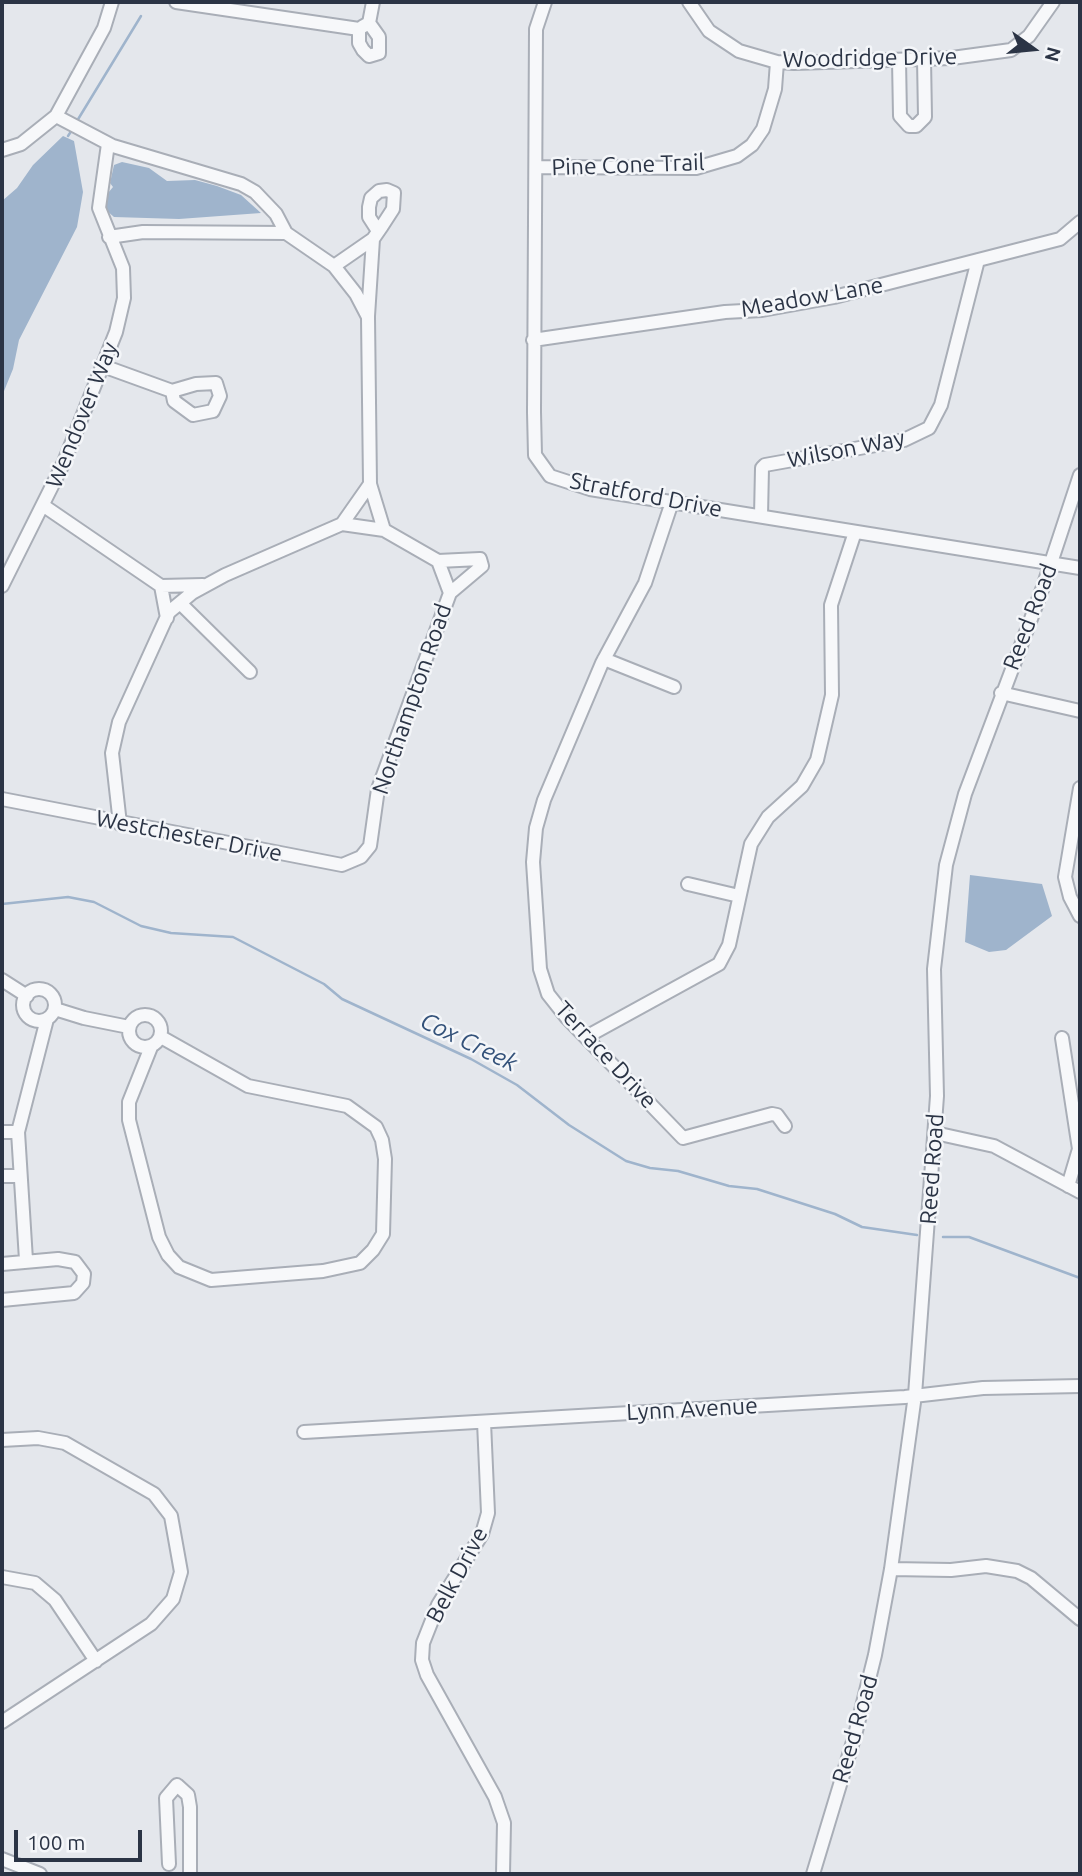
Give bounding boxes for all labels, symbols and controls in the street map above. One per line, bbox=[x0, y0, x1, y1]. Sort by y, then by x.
north arrow bbox=[998, 14, 1068, 84]
street label: Woodridge Drive bbox=[782, 43, 958, 73]
text: N bbox=[1041, 45, 1066, 64]
street label: Pine Cone Trail bbox=[551, 149, 705, 181]
street label: Meadow Lane bbox=[739, 271, 885, 323]
street label: Wendover Way bbox=[40, 338, 124, 492]
street label: Wilson Way bbox=[785, 424, 907, 474]
street label: Stratford Drive bbox=[567, 467, 725, 523]
street label: Reed Road bbox=[997, 560, 1063, 674]
street label: Northampton Road bbox=[366, 600, 458, 798]
street label: Westchester Drive bbox=[94, 804, 284, 868]
street label: Terrace Drive bbox=[549, 996, 663, 1114]
water label: Cox Creek bbox=[416, 1006, 522, 1078]
street label: Reed Road bbox=[914, 1112, 950, 1226]
street label: Lynn Avenue bbox=[626, 1392, 758, 1426]
street label: Belk Drive bbox=[420, 1522, 494, 1628]
street label: Reed Road bbox=[826, 1672, 884, 1786]
scale bar bbox=[18, 1816, 145, 1860]
text: 100 m bbox=[27, 1830, 85, 1854]

